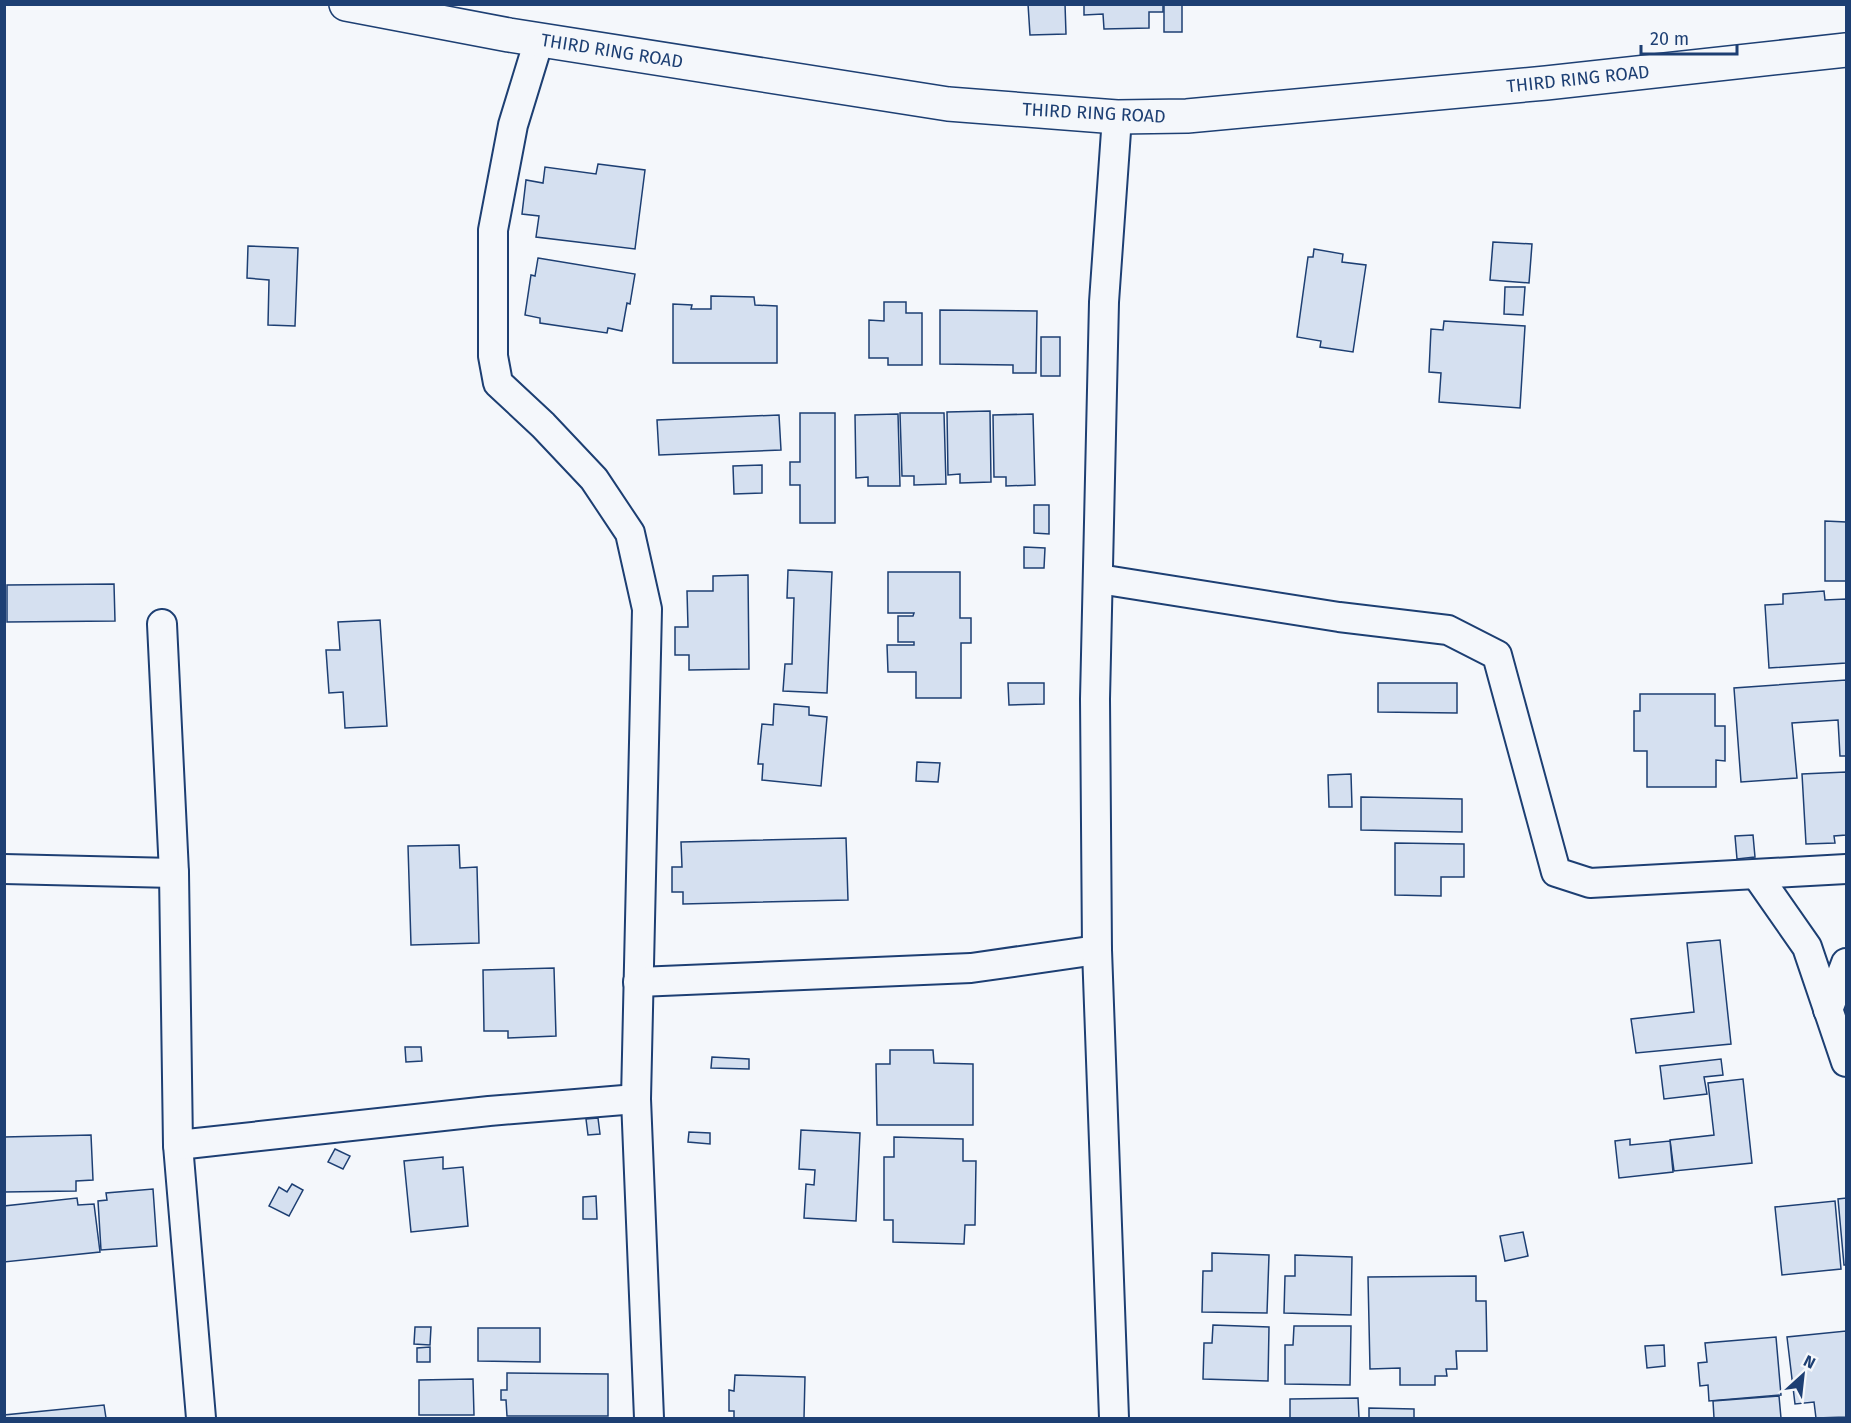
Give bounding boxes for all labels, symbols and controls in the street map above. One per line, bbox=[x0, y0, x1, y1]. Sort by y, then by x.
scale bar bbox=[1641, 18, 1737, 56]
text: 20 m bbox=[1650, 28, 1689, 50]
street label: THIRD RING ROAD bbox=[539, 29, 685, 73]
street label: THIRD RING ROAD bbox=[1505, 61, 1651, 97]
street label: THIRD RING ROAD bbox=[1022, 98, 1166, 128]
north arrow bbox=[1773, 1345, 1833, 1405]
text: N bbox=[1801, 1351, 1819, 1373]

